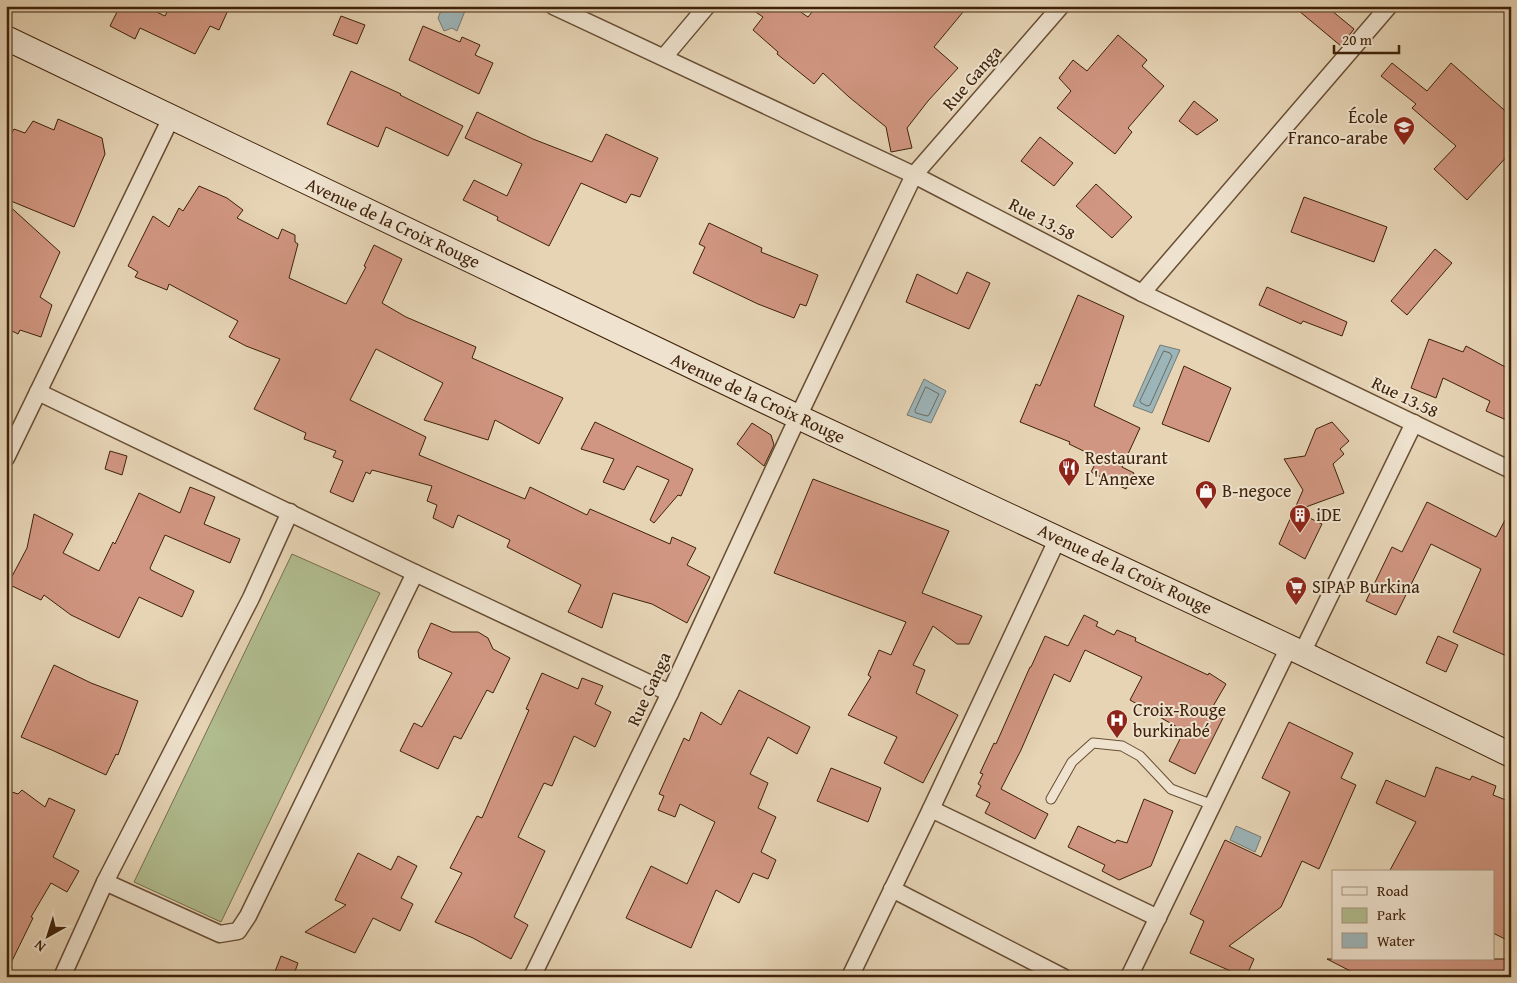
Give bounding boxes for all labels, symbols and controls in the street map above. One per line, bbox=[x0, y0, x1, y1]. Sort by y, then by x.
scale bar bbox=[1334, 22, 1400, 54]
text: 20 m bbox=[1342, 29, 1373, 50]
street label: Rue Ganga bbox=[935, 39, 1008, 116]
place label: École Franco-arabe bbox=[1288, 103, 1388, 151]
school or university icon: École Franco-arabe bbox=[1392, 115, 1416, 146]
street label: Avenue de la Croix Rouge bbox=[301, 170, 485, 275]
street label: Rue 13.58 bbox=[1004, 190, 1080, 247]
street label: Avenue de la Croix Rouge bbox=[666, 345, 850, 450]
street label: Rue 13.58 bbox=[1367, 369, 1443, 424]
place label: Restaurant L'Annexe bbox=[1085, 444, 1168, 492]
restaurant icon: Restaurant L'Annexe bbox=[1057, 456, 1081, 487]
place label: B-negoce bbox=[1222, 477, 1292, 504]
shop icon: B-negoce bbox=[1194, 479, 1218, 510]
place label: iDE bbox=[1316, 501, 1341, 528]
building icon: iDE bbox=[1288, 503, 1312, 534]
street label: Avenue de la Croix Rouge bbox=[1033, 516, 1217, 621]
place label: SIPAP Burkina bbox=[1312, 573, 1420, 600]
supermarket icon: SIPAP Burkina bbox=[1284, 575, 1308, 606]
street label: Rue Ganga bbox=[620, 647, 678, 730]
place label: Croix-Rouge burkinabé bbox=[1133, 696, 1226, 744]
hospital icon: Croix-Rouge burkinabé bbox=[1105, 708, 1129, 739]
legend bbox=[1332, 870, 1494, 960]
text: Road bbox=[1377, 880, 1408, 901]
text: Park bbox=[1377, 904, 1406, 925]
north arrow bbox=[22, 910, 72, 960]
text: Water bbox=[1377, 930, 1415, 951]
text: N bbox=[29, 935, 50, 957]

